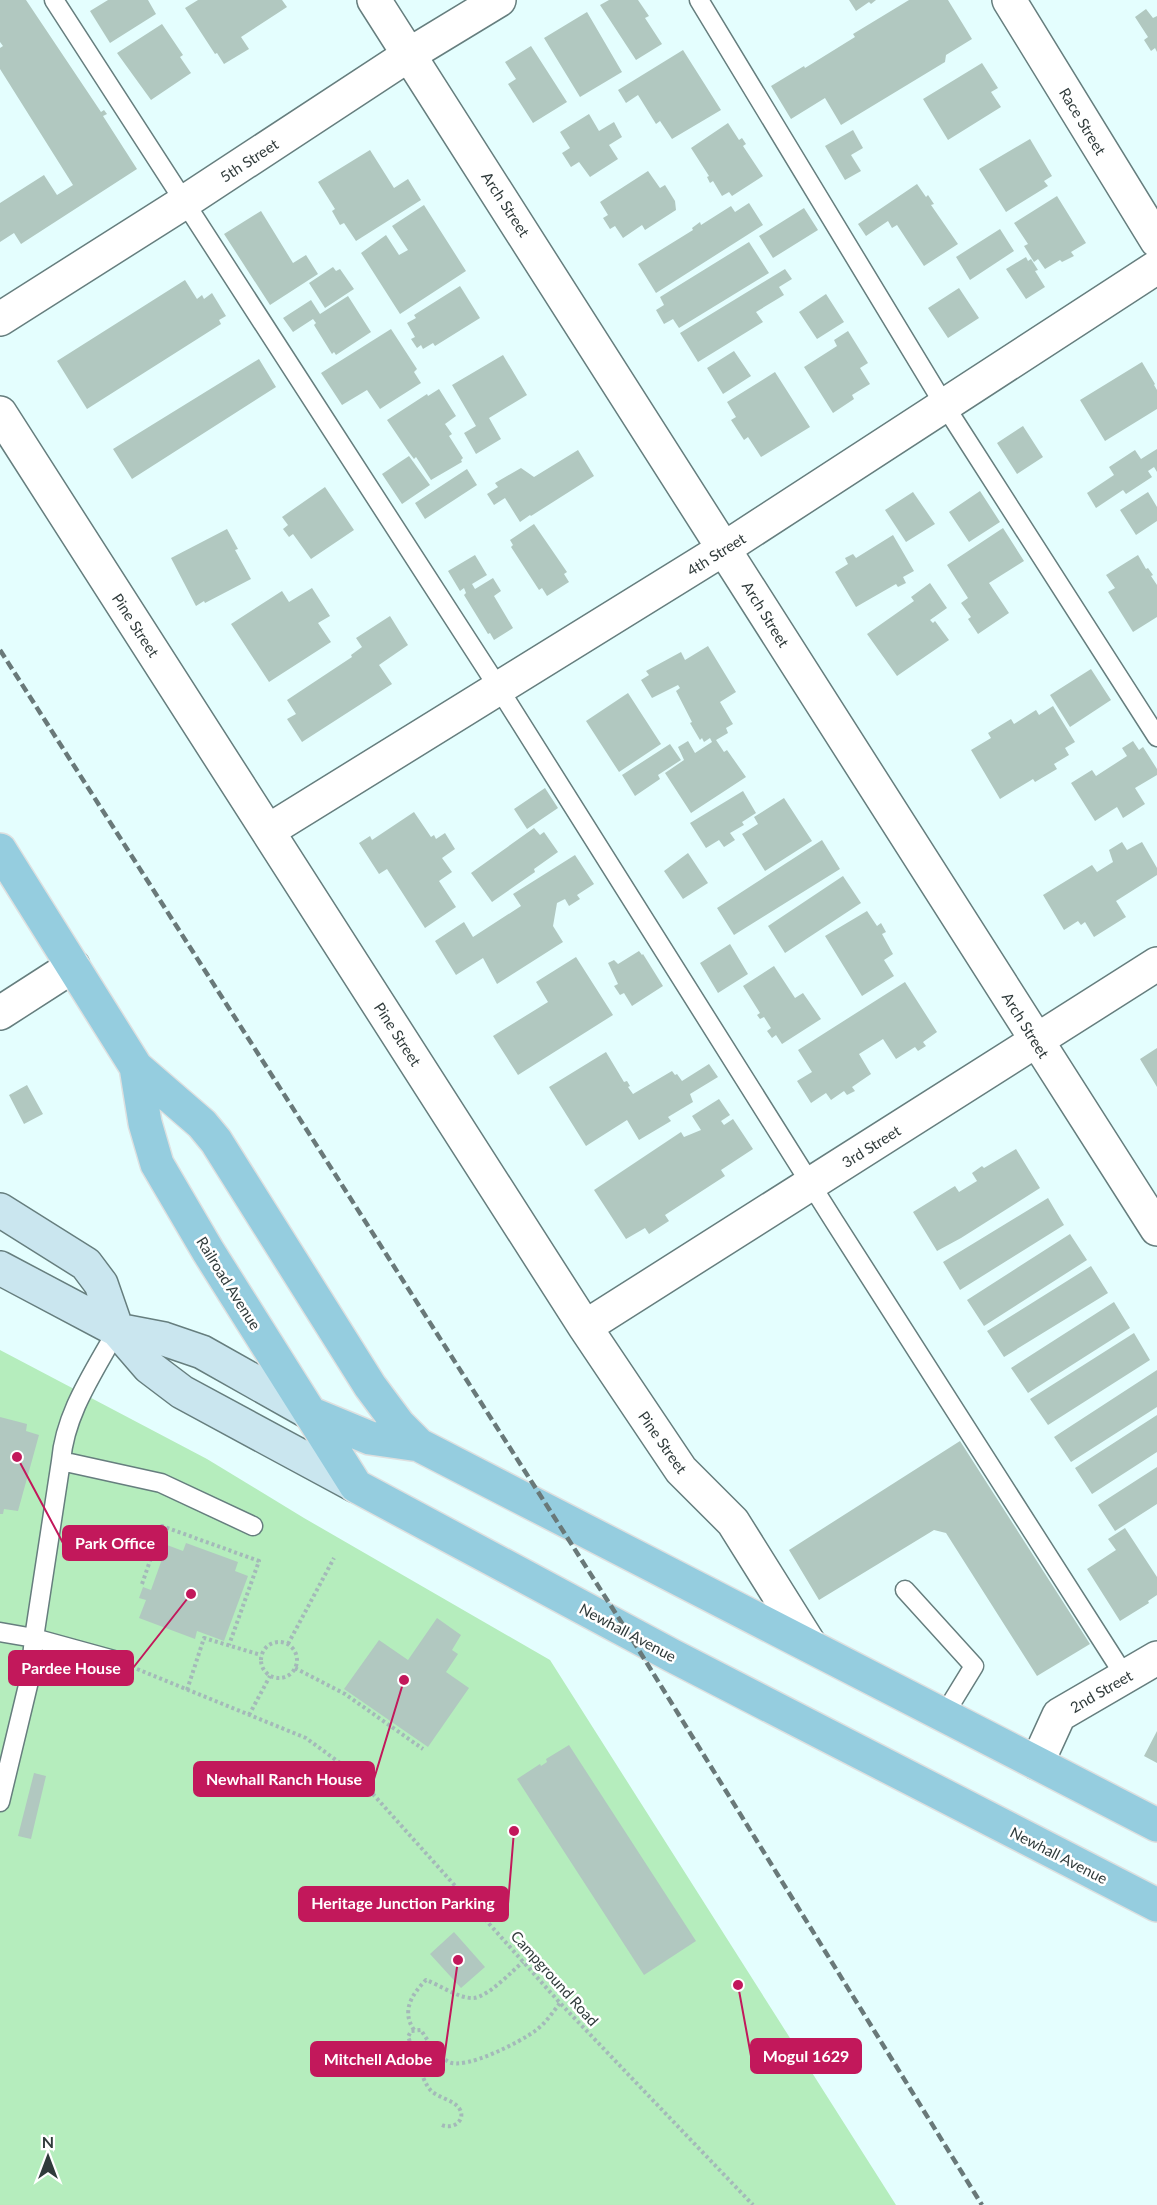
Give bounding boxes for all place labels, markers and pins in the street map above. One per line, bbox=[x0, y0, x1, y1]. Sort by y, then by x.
callout: Park Office bbox=[63, 1526, 167, 1560]
callout: Pardee House bbox=[9, 1651, 133, 1685]
callout: Newhall Ranch House bbox=[194, 1762, 374, 1796]
callout: Heritage Junction Parking bbox=[299, 1887, 508, 1921]
callout: Mogul 1629 bbox=[751, 2039, 861, 2073]
callout: Mitchell Adobe bbox=[311, 2042, 444, 2076]

